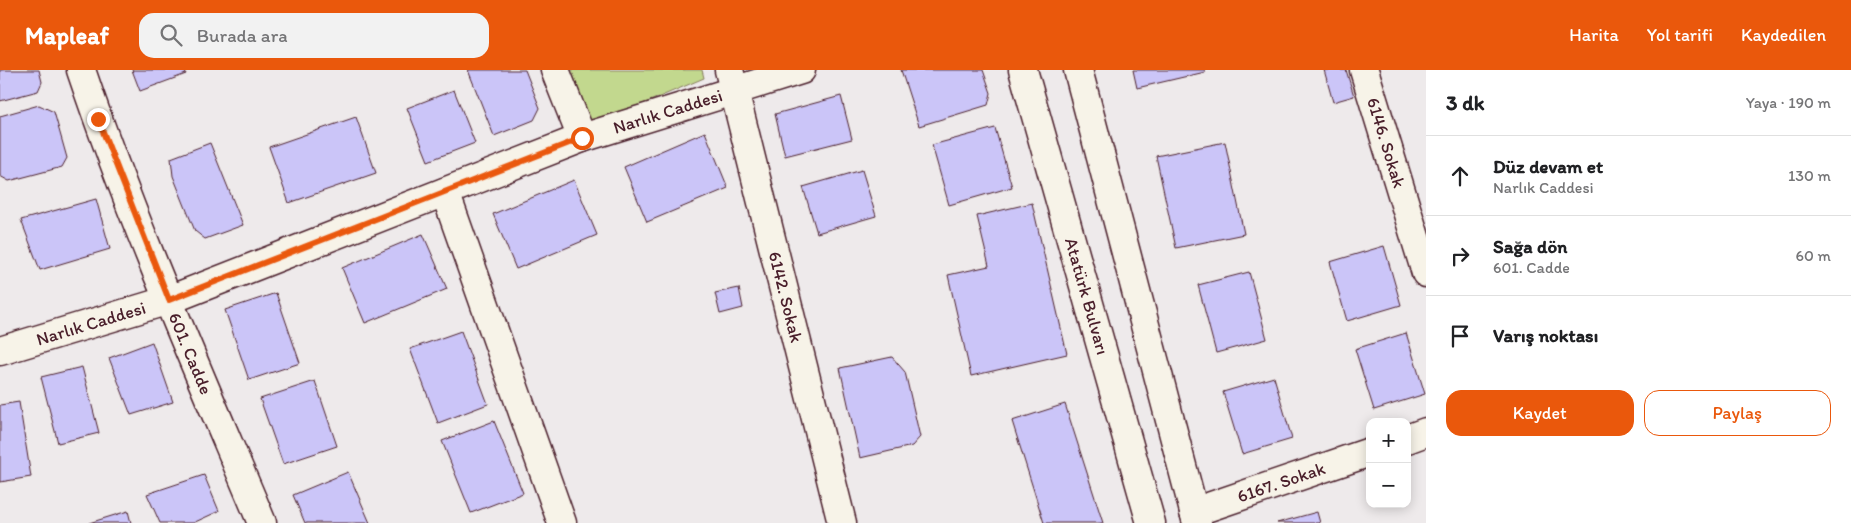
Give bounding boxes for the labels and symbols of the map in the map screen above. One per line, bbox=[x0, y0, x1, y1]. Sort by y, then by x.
street label: Narlık Caddesi bbox=[610, 84, 725, 139]
street label: 6146. Sokak bbox=[1362, 95, 1410, 191]
route end bbox=[87, 108, 110, 131]
route start bbox=[571, 127, 594, 150]
street label: Atatürk Bulvarı bbox=[1060, 235, 1114, 357]
street label: 6142. Sokak bbox=[764, 249, 808, 345]
street label: Narlık Caddesi bbox=[34, 297, 148, 350]
street label: 601. Cadde bbox=[164, 309, 217, 398]
street label: 6167. Sokak bbox=[1234, 457, 1328, 507]

